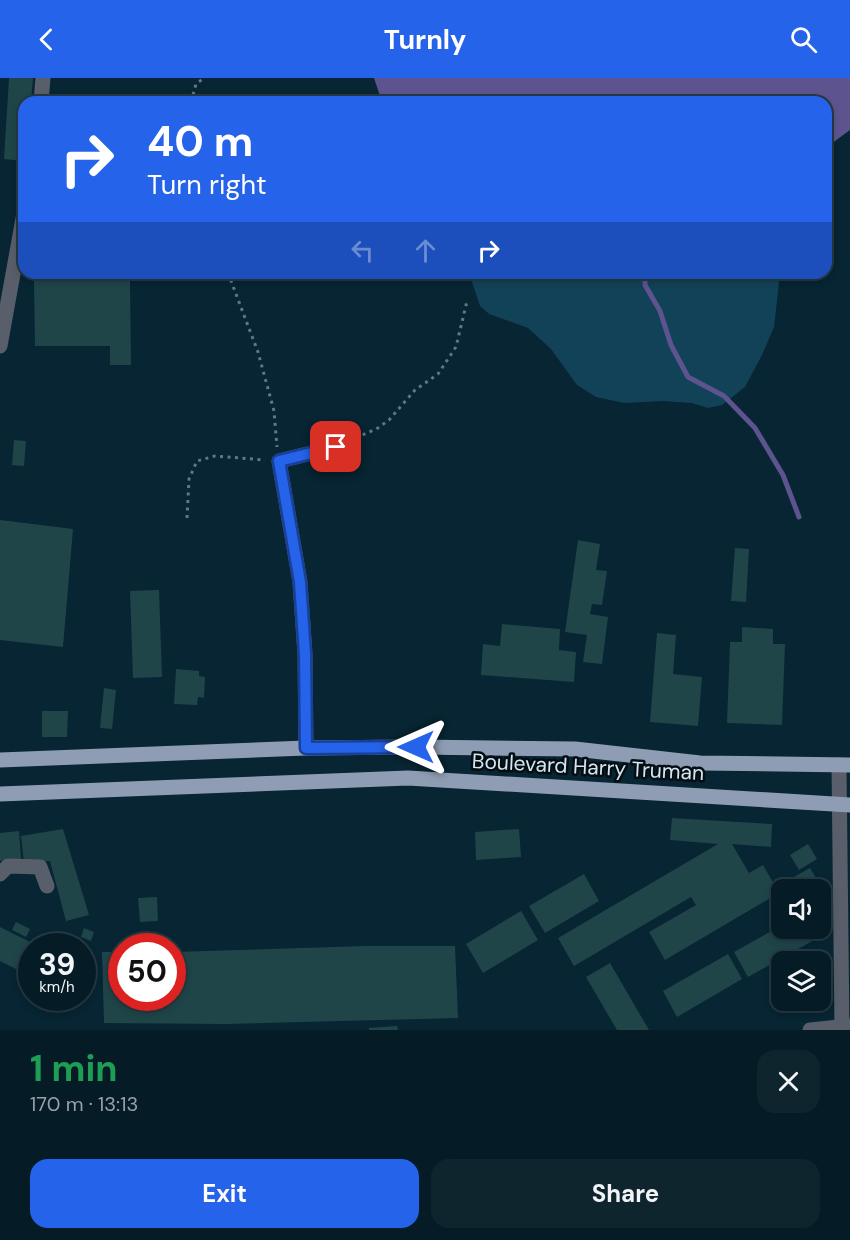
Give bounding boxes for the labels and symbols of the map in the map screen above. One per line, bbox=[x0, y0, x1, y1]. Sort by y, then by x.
pin bbox=[310, 421, 361, 472]
position arrow bbox=[384, 715, 448, 779]
street label: Boulevard Harry Truman bbox=[471, 747, 705, 787]
speed limit sign: 50 bbox=[108, 933, 186, 1011]

